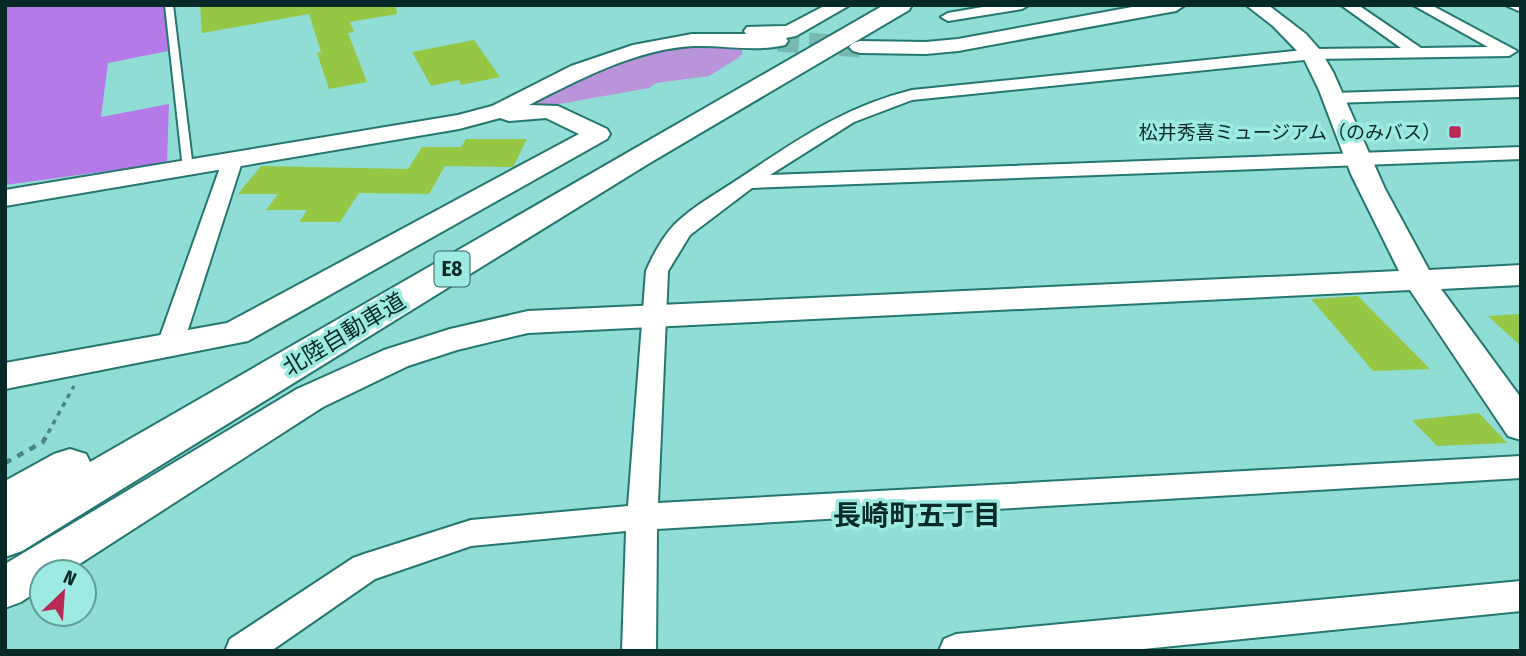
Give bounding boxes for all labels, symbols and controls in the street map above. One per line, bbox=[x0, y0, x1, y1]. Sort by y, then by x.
place label: 松井秀喜ミュージアム（のみバス） bbox=[1139, 121, 1441, 144]
marker: 松井秀喜ミュージアム（のみバス） bbox=[1447, 124, 1463, 140]
road number: E8 bbox=[434, 252, 470, 286]
street label: 北陸自動車道 bbox=[278, 286, 410, 382]
district label: 長崎町五丁目 bbox=[833, 499, 1001, 532]
north arrow bbox=[28, 558, 98, 628]
text: N bbox=[60, 565, 80, 591]

